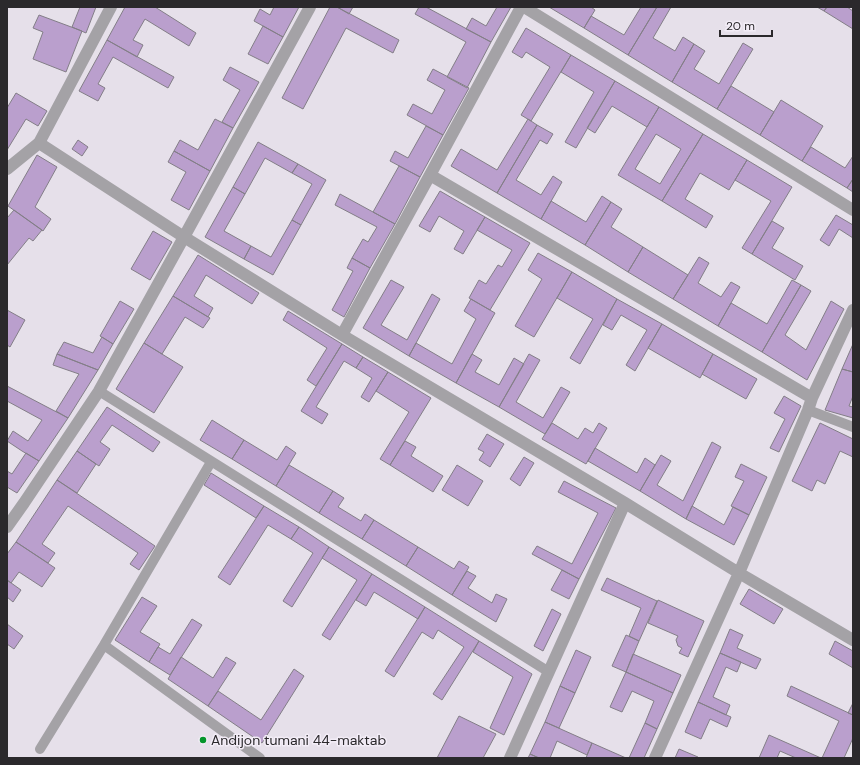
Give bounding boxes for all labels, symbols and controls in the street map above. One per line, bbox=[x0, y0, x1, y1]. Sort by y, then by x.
scale bar bbox=[720, 12, 772, 38]
text: 20 m bbox=[726, 18, 755, 34]
place label: Andijon tumani 44-maktab bbox=[211, 731, 386, 749]
marker: Andijon tumani 44-maktab bbox=[198, 735, 208, 745]

